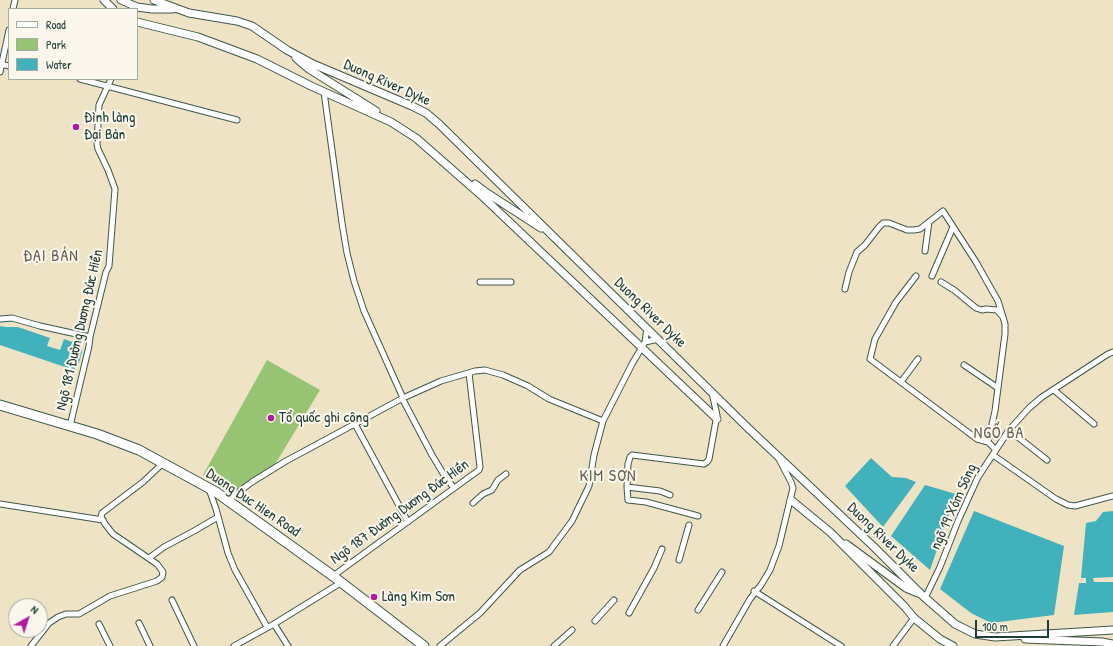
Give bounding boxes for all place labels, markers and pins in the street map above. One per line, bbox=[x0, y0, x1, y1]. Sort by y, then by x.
place label: Đình làng Đại Bản bbox=[84, 109, 135, 144]
marker: Đình làng Đại Bản bbox=[71, 122, 81, 132]
place label: Tổ quốc ghi công bbox=[279, 409, 369, 427]
marker: Tổ quốc ghi công bbox=[266, 413, 276, 423]
place label: Làng Kim Sơn bbox=[382, 588, 455, 606]
marker: Làng Kim Sơn bbox=[369, 592, 379, 602]

